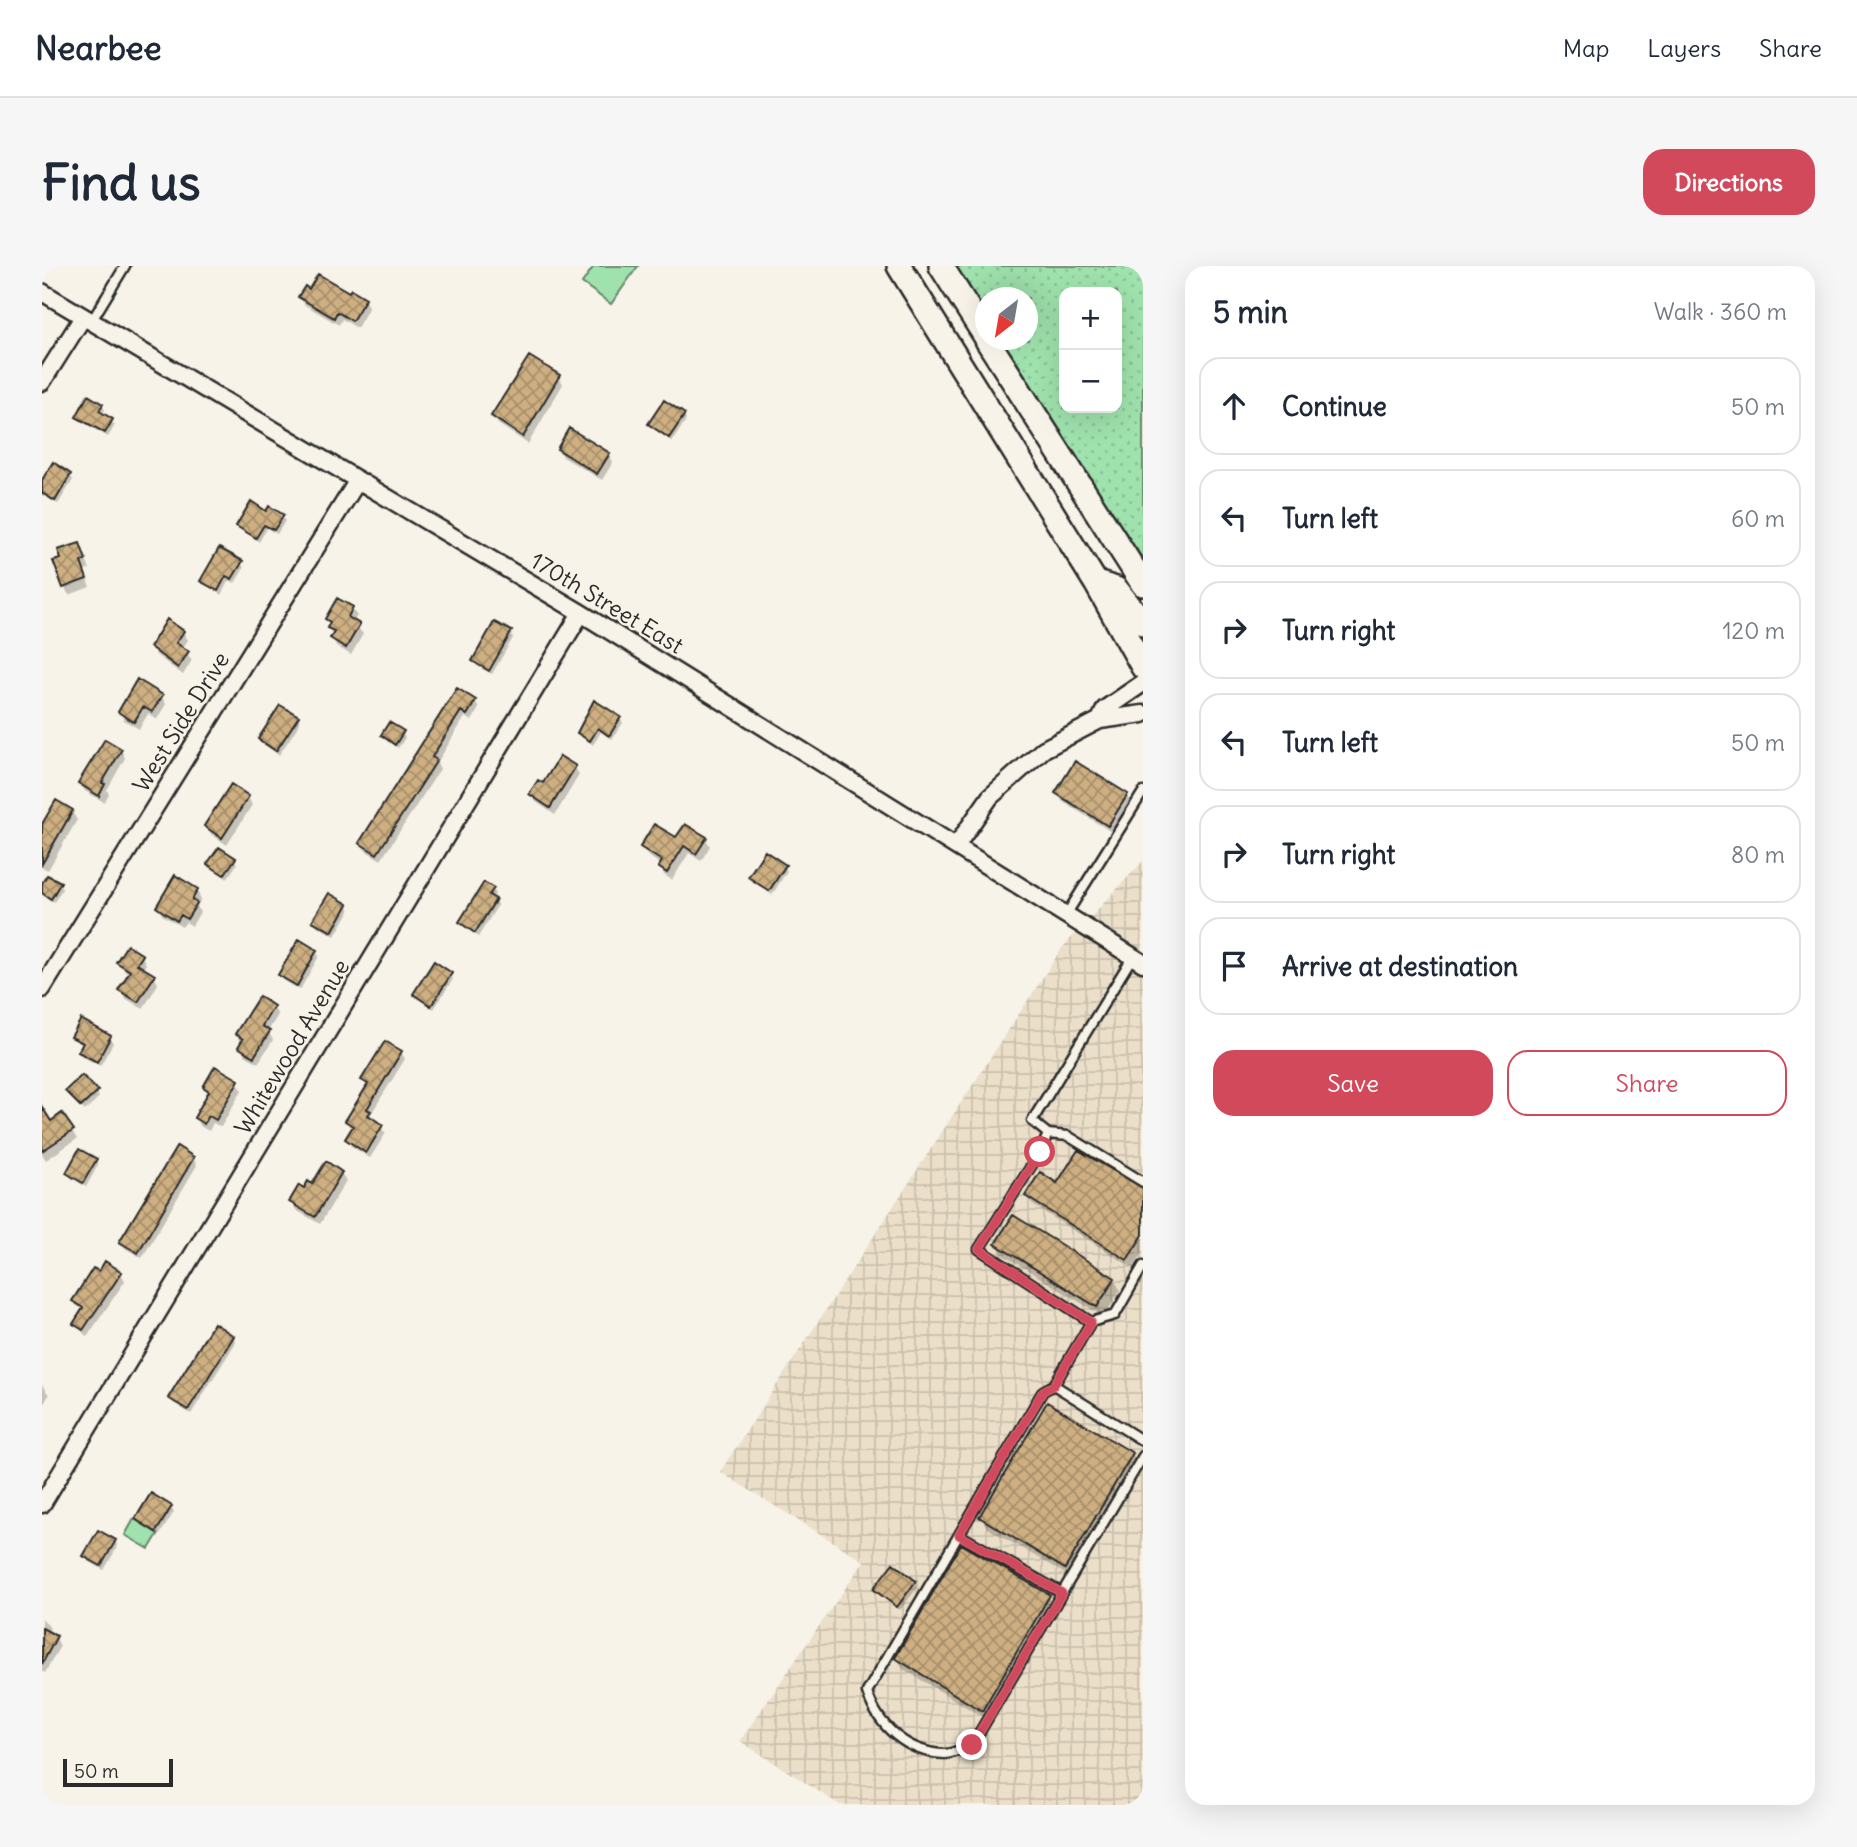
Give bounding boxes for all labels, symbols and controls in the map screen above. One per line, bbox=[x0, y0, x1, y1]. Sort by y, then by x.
text: Nearbee bbox=[35, 27, 161, 69]
text: Map bbox=[1563, 33, 1609, 63]
text: Layers bbox=[1647, 33, 1721, 63]
text: Share bbox=[1759, 33, 1822, 63]
button: Directions bbox=[1643, 149, 1815, 215]
text: Find us bbox=[42, 152, 200, 213]
north arrow bbox=[975, 287, 1038, 350]
map controls bbox=[1059, 287, 1122, 413]
button: + bbox=[1059, 287, 1122, 350]
text: 5 min bbox=[1213, 293, 1288, 331]
text: Walk · 360 m bbox=[1654, 297, 1787, 326]
button: − bbox=[1059, 350, 1122, 413]
icon: ahead bbox=[1215, 387, 1253, 425]
text: Continue bbox=[1282, 390, 1387, 423]
text: 50 m bbox=[1731, 392, 1785, 421]
icon: left bbox=[1215, 499, 1253, 537]
text: Turn left bbox=[1282, 502, 1378, 535]
text: 60 m bbox=[1731, 504, 1785, 533]
street label: 170th Street East bbox=[525, 545, 689, 660]
icon: right bbox=[1215, 611, 1253, 649]
text: Turn right bbox=[1282, 614, 1395, 647]
text: 120 m bbox=[1722, 616, 1785, 645]
street label: West Side Drive bbox=[126, 646, 235, 797]
icon: left bbox=[1215, 723, 1253, 761]
text: Turn left bbox=[1282, 726, 1378, 759]
text: 50 m bbox=[1731, 728, 1785, 757]
icon: right bbox=[1215, 835, 1253, 873]
text: Turn right bbox=[1282, 838, 1395, 871]
text: 80 m bbox=[1731, 840, 1785, 869]
icon: arrive bbox=[1215, 947, 1253, 985]
text: Arrive at destination bbox=[1282, 950, 1518, 983]
street label: Whitewood Avenue bbox=[228, 954, 355, 1140]
button: Save bbox=[1213, 1050, 1493, 1116]
button: Share bbox=[1507, 1050, 1787, 1116]
route start bbox=[1024, 1136, 1055, 1167]
route end bbox=[956, 1729, 987, 1760]
scale bar bbox=[63, 1756, 173, 1788]
text: 50 m bbox=[74, 1759, 119, 1783]

